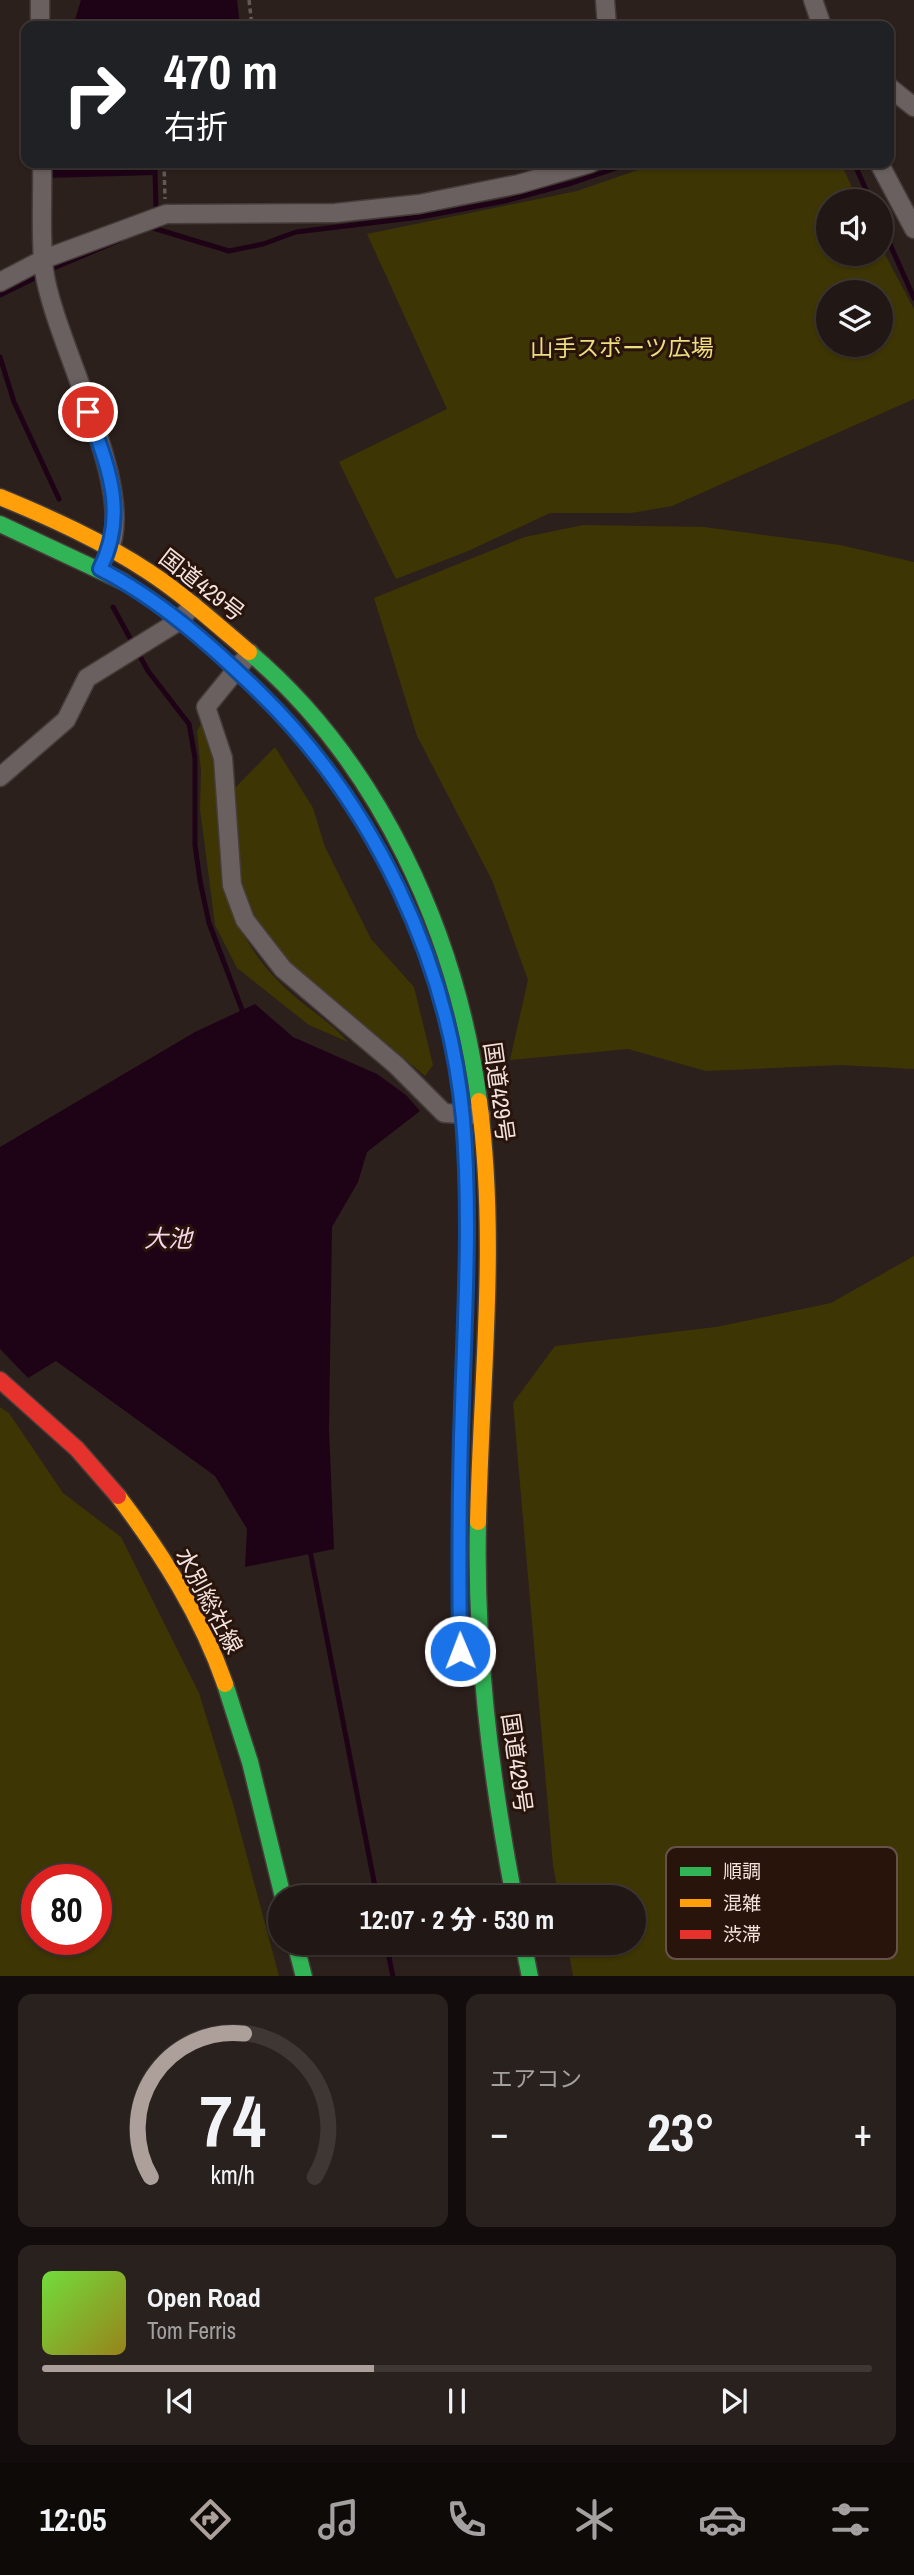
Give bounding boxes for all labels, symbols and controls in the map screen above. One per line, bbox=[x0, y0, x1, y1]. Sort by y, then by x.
text: 470 m bbox=[164, 38, 278, 104]
icon: right bbox=[49, 49, 140, 140]
text: 右折 bbox=[164, 105, 228, 148]
map controls bbox=[816, 189, 893, 357]
button: sound bbox=[816, 189, 893, 266]
button: layers bbox=[816, 280, 893, 357]
park label: 山手スポーツ広場 bbox=[530, 332, 714, 363]
pin bbox=[58, 382, 118, 442]
icon: arrive bbox=[69, 393, 107, 431]
street label: 国道429号 bbox=[153, 541, 251, 628]
street label: 国道429号 bbox=[477, 1040, 522, 1144]
water label: 大池 bbox=[144, 1222, 194, 1254]
street label: 水別総社線 bbox=[169, 1543, 250, 1659]
position arrow bbox=[423, 1614, 497, 1688]
street label: 国道429号 bbox=[495, 1711, 540, 1815]
legend bbox=[666, 1847, 897, 1959]
text: 順調 bbox=[723, 1858, 761, 1884]
speed limit sign: 80 bbox=[21, 1864, 112, 1955]
text: 混雑 bbox=[723, 1890, 761, 1916]
text: 12:07 · 2 分 · 530 m bbox=[360, 1902, 554, 1937]
text: 渋滞 bbox=[723, 1921, 761, 1947]
text: エアコン bbox=[490, 2063, 582, 2094]
text: 74 bbox=[200, 2072, 266, 2170]
text: 23° bbox=[647, 2097, 715, 2167]
text: − bbox=[490, 2107, 508, 2158]
text: + bbox=[854, 2107, 872, 2158]
text: km/h bbox=[211, 2157, 255, 2191]
text: Open Road bbox=[147, 2280, 261, 2315]
text: Tom Ferris bbox=[147, 2315, 236, 2346]
icon: previous bbox=[161, 2382, 199, 2420]
icon: pause bbox=[438, 2382, 476, 2420]
icon: next bbox=[715, 2382, 753, 2420]
icon: directions bbox=[186, 2495, 235, 2544]
icon: music bbox=[314, 2495, 363, 2544]
icon: phone bbox=[442, 2495, 491, 2544]
icon: climate bbox=[570, 2495, 619, 2544]
icon: car bbox=[698, 2495, 747, 2544]
icon: filters bbox=[826, 2495, 875, 2544]
text: 12:05 bbox=[39, 2498, 107, 2541]

